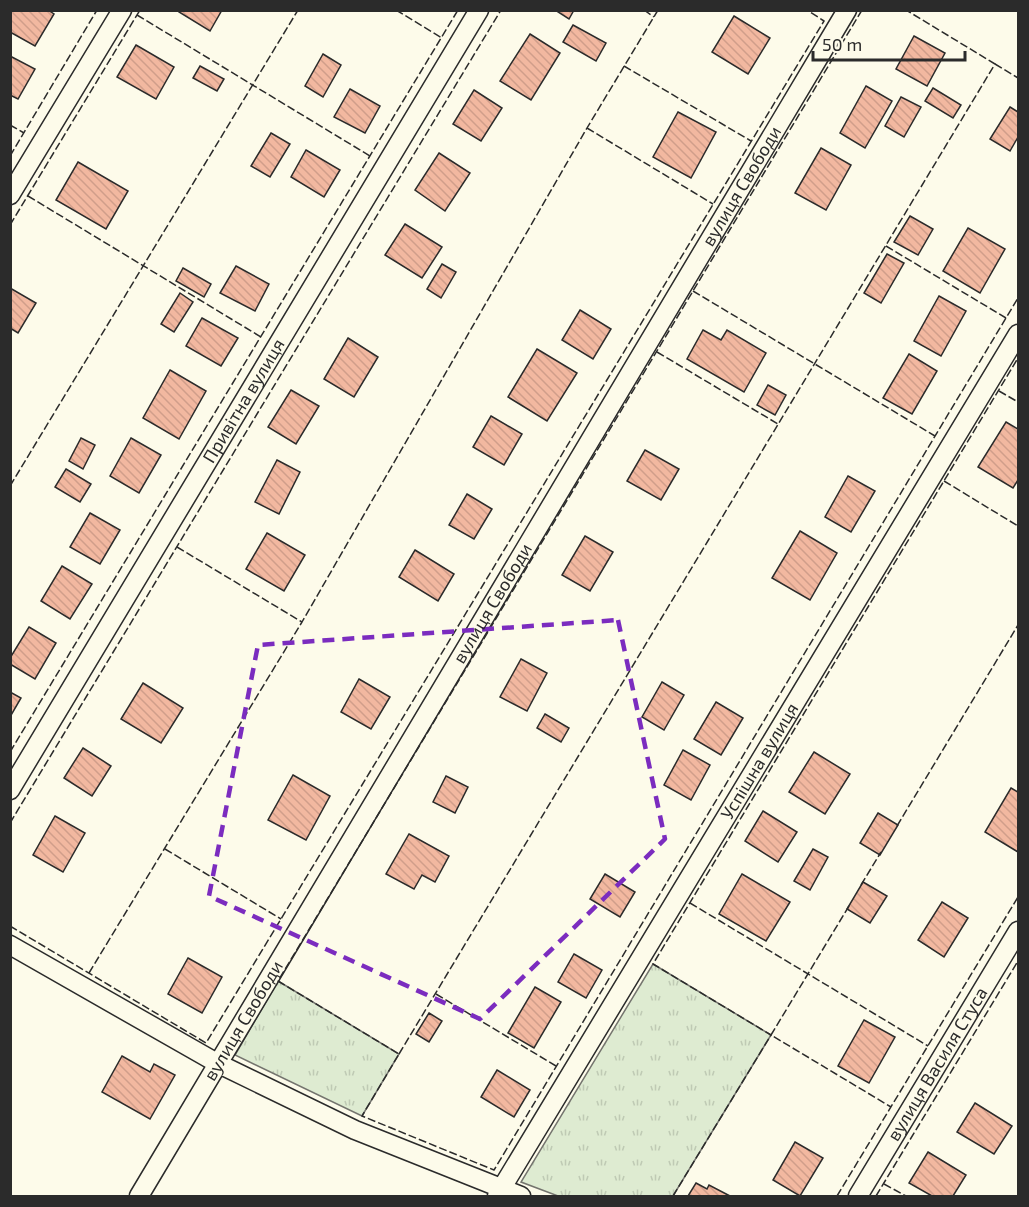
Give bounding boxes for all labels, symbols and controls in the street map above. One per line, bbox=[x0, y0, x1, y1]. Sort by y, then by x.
scale bar bbox=[813, 24, 964, 62]
text: 50 m bbox=[822, 33, 862, 55]
street label: вулиця Свободи bbox=[697, 122, 785, 250]
street label: Привітна вулиця bbox=[197, 334, 289, 466]
street label: вулиця Свободи bbox=[447, 539, 536, 667]
street label: Успішна вулиця bbox=[715, 698, 803, 823]
street label: вулиця Свободи bbox=[198, 956, 287, 1084]
street label: вулиця Василя Стуса bbox=[882, 983, 992, 1145]

